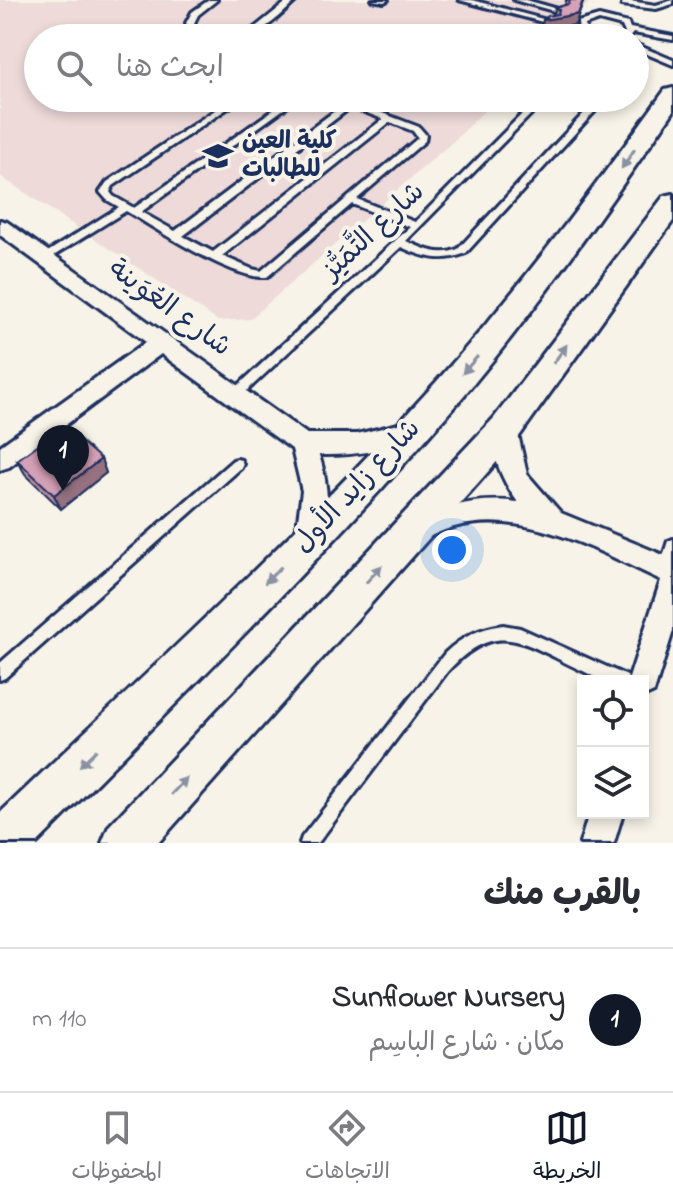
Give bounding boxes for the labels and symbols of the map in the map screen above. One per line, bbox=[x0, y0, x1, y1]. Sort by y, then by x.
place label: كلية العين للطالبات bbox=[242, 125, 337, 188]
school or university icon: كلية العين للطالبات bbox=[201, 139, 235, 173]
one-way arrow bbox=[621, 149, 636, 170]
street label: شارع التَّمَيُّز bbox=[311, 173, 435, 292]
street label: شارع العُوَينة bbox=[99, 250, 239, 368]
one-way arrow bbox=[552, 344, 568, 365]
one-way arrow bbox=[462, 355, 479, 375]
street label: شارع زايد الأول bbox=[284, 410, 431, 564]
pin: 1 bbox=[37, 425, 89, 491]
your location bbox=[432, 530, 472, 570]
one-way arrow bbox=[364, 564, 382, 583]
one-way arrow bbox=[264, 565, 283, 584]
one-way arrow bbox=[79, 749, 98, 767]
one-way arrow bbox=[169, 776, 187, 795]

